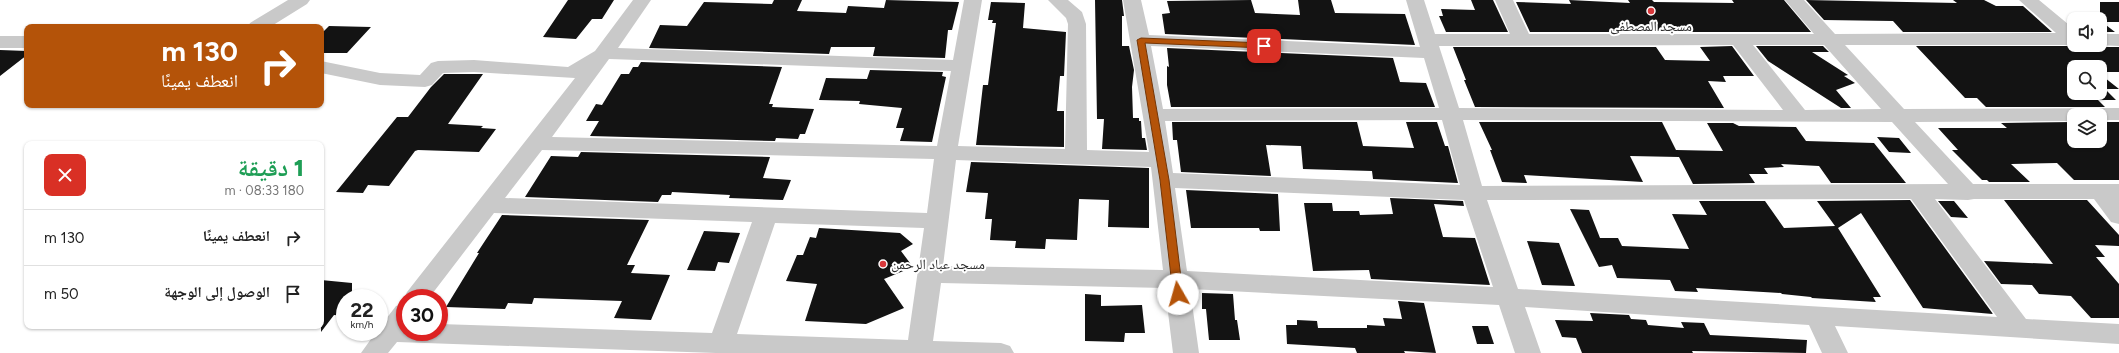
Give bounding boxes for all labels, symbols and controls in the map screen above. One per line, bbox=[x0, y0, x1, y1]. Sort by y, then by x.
marker: مسجد المصطفى bbox=[1646, 6, 1656, 16]
map controls bbox=[2067, 12, 2107, 148]
button: sound bbox=[2067, 12, 2107, 52]
place label: مسجد المصطفى bbox=[1610, 18, 1692, 35]
pin bbox=[1247, 29, 1281, 63]
text: 130 m bbox=[161, 34, 238, 68]
icon: arrive bbox=[1253, 35, 1275, 57]
icon: right bbox=[252, 40, 304, 92]
button: search bbox=[2067, 60, 2107, 100]
text: انعطف يمينًا bbox=[161, 70, 238, 92]
button: layers bbox=[2067, 108, 2107, 148]
text: 1 دقيقة bbox=[238, 153, 304, 182]
button: close bbox=[44, 154, 86, 196]
text: 180 m · 08:33 bbox=[225, 183, 304, 198]
text: انعطف يمينًا bbox=[203, 227, 270, 245]
icon: right bbox=[282, 227, 304, 249]
text: 130 m bbox=[44, 229, 84, 247]
place label: مسجد عباد الرحمن bbox=[891, 256, 985, 273]
marker: مسجد عباد الرحمن bbox=[878, 259, 888, 269]
position arrow bbox=[1157, 273, 1199, 315]
text: الوصول إلى الوجهة bbox=[164, 283, 270, 301]
icon: arrive bbox=[282, 283, 304, 305]
text: 50 m bbox=[44, 285, 79, 303]
speed limit sign: 30 bbox=[396, 289, 448, 341]
text: 22 bbox=[350, 298, 374, 322]
text: km/h bbox=[351, 318, 373, 331]

